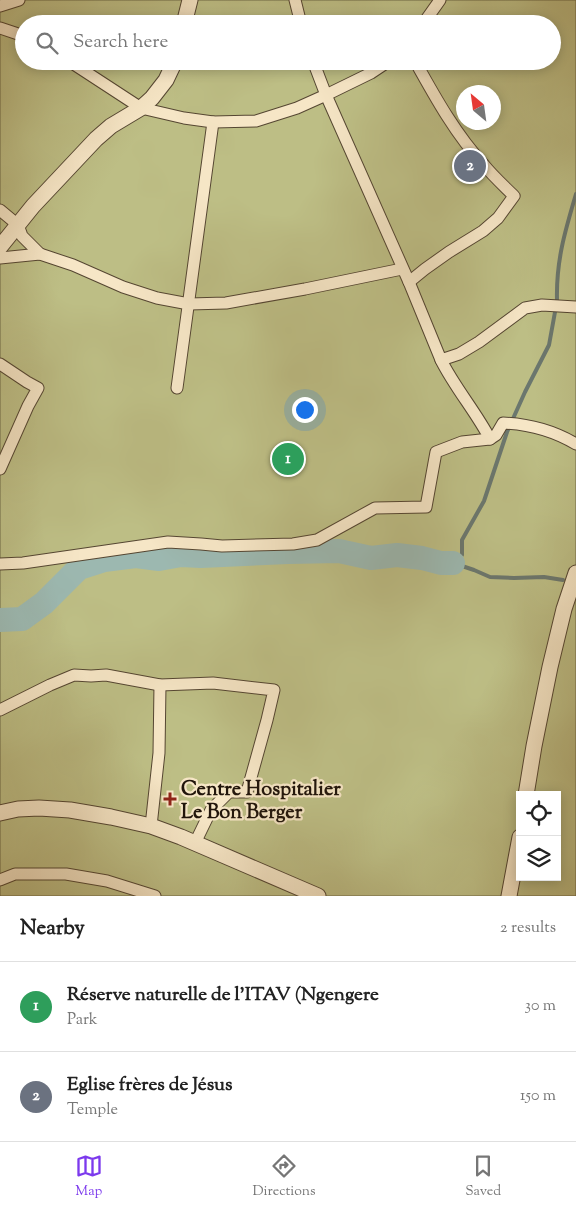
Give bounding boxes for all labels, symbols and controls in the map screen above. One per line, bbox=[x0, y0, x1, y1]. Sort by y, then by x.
search box bbox=[15, 15, 561, 70]
icon: search bbox=[33, 29, 61, 57]
text: Search here bbox=[73, 29, 168, 56]
north arrow bbox=[456, 85, 501, 130]
pin: 2 bbox=[454, 147, 486, 185]
your location bbox=[292, 397, 318, 423]
pin: 1 bbox=[272, 440, 304, 478]
place label: Centre Hospitalier Le Bon Berger bbox=[181, 776, 341, 828]
map controls bbox=[516, 791, 561, 881]
button: locate bbox=[516, 791, 561, 836]
marker: Centre Hospitalier Le Bon Berger bbox=[163, 792, 177, 806]
button: layers bbox=[516, 836, 561, 881]
text: Nearby bbox=[20, 914, 85, 944]
text: 2 results bbox=[500, 917, 556, 940]
text: Réserve naturelle de l'ITAV (Ngengere bbox=[67, 982, 379, 1009]
text: 1 bbox=[33, 995, 39, 1018]
text: 30 m bbox=[525, 995, 556, 1018]
text: Park bbox=[67, 1009, 98, 1032]
text: Eglise frères de Jésus bbox=[67, 1072, 233, 1099]
text: 2 bbox=[32, 1085, 40, 1108]
text: 150 m bbox=[520, 1085, 556, 1108]
text: Temple bbox=[67, 1099, 118, 1122]
tab: Map bbox=[75, 1152, 103, 1202]
tab: Directions bbox=[252, 1152, 316, 1202]
tab: Saved bbox=[465, 1152, 501, 1202]

